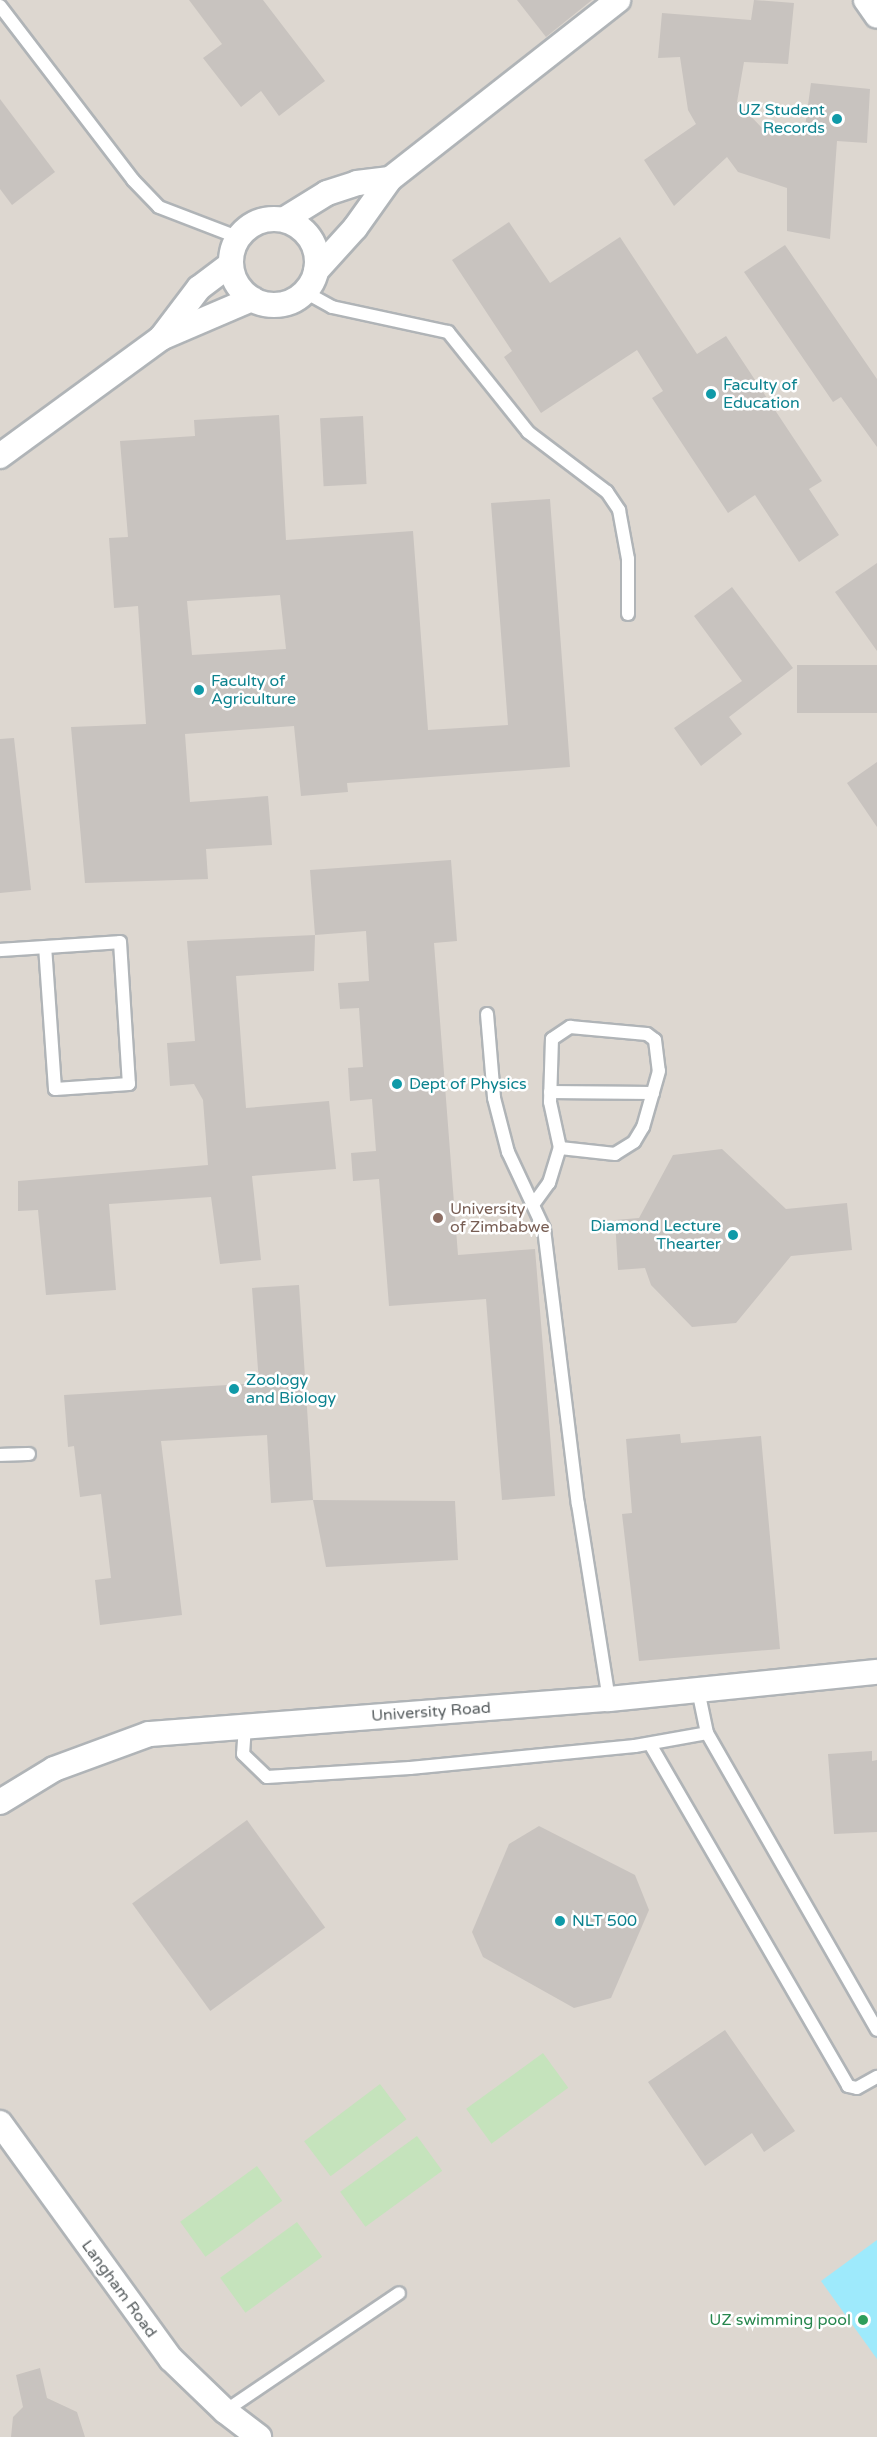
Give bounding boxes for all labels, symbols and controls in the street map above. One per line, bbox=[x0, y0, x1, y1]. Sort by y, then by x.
place label: UZ Student Records bbox=[738, 100, 825, 138]
marker: UZ Student Records bbox=[830, 112, 844, 126]
place label: Faculty of Education bbox=[723, 375, 800, 413]
marker: Faculty of Education bbox=[704, 387, 718, 401]
place label: Faculty of Agriculture bbox=[211, 671, 296, 709]
marker: Faculty of Agriculture bbox=[192, 683, 206, 697]
place label: Dept of Physics bbox=[409, 1074, 527, 1094]
marker: Dept of Physics bbox=[390, 1077, 404, 1091]
place label: University of Zimbabwe bbox=[450, 1199, 549, 1237]
marker: University of Zimbabwe bbox=[431, 1211, 445, 1225]
place label: Diamond Lecture Thearter bbox=[590, 1216, 721, 1254]
marker: Diamond Lecture Thearter bbox=[726, 1228, 740, 1242]
place label: Zoology and Biology bbox=[246, 1370, 336, 1408]
marker: Zoology and Biology bbox=[227, 1382, 241, 1396]
street label: University Road bbox=[371, 1698, 491, 1726]
place label: NLT 500 bbox=[572, 1911, 637, 1931]
marker: NLT 500 bbox=[553, 1914, 567, 1928]
street label: Langham Road bbox=[77, 2236, 161, 2342]
place label: UZ swimming pool bbox=[709, 2310, 851, 2330]
marker: UZ swimming pool bbox=[856, 2313, 870, 2327]

